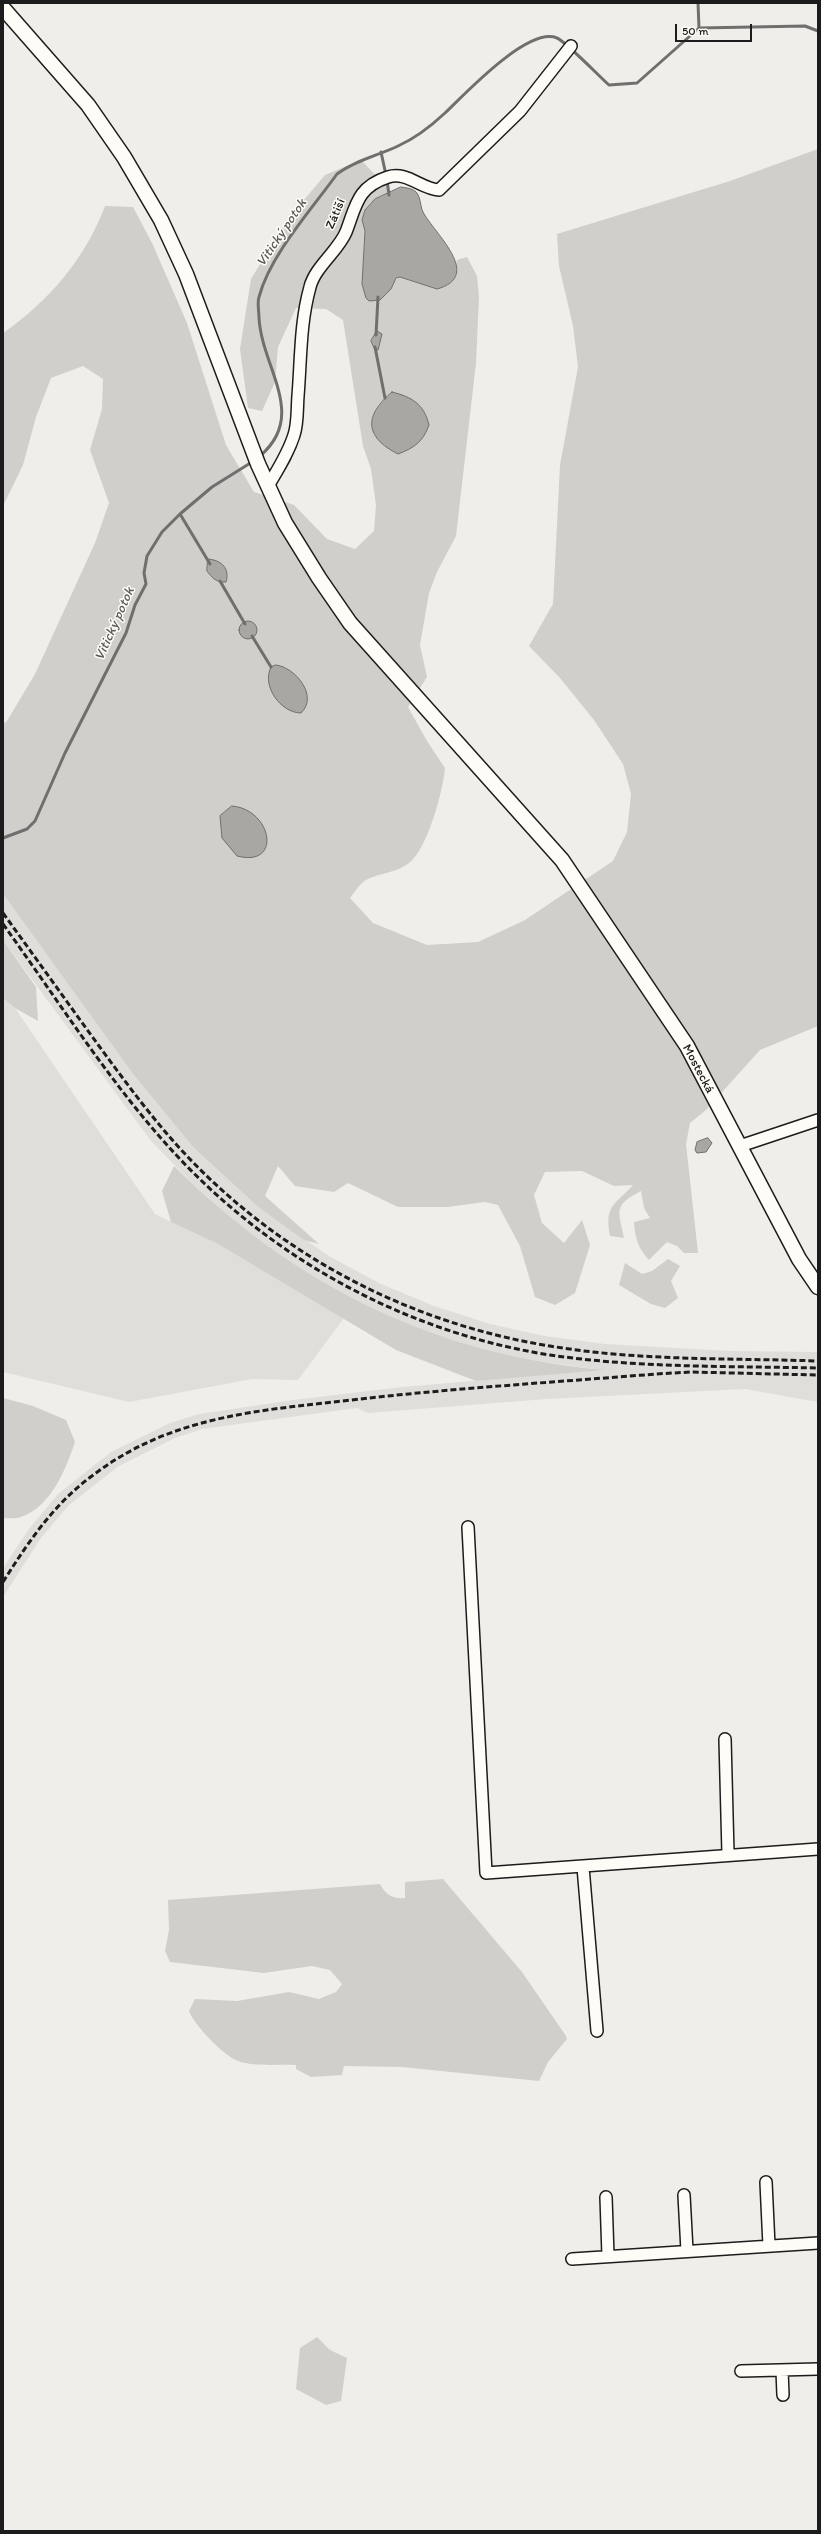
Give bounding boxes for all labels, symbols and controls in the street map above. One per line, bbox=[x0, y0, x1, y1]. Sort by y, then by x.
scale bar bbox=[677, 16, 754, 42]
text: 50 m bbox=[682, 24, 708, 38]
water label: Vitický potok bbox=[253, 196, 311, 270]
street label: Zátiší bbox=[323, 196, 349, 232]
water label: Vitický potok bbox=[91, 585, 139, 663]
street label: Mostecká bbox=[679, 1042, 717, 1096]

